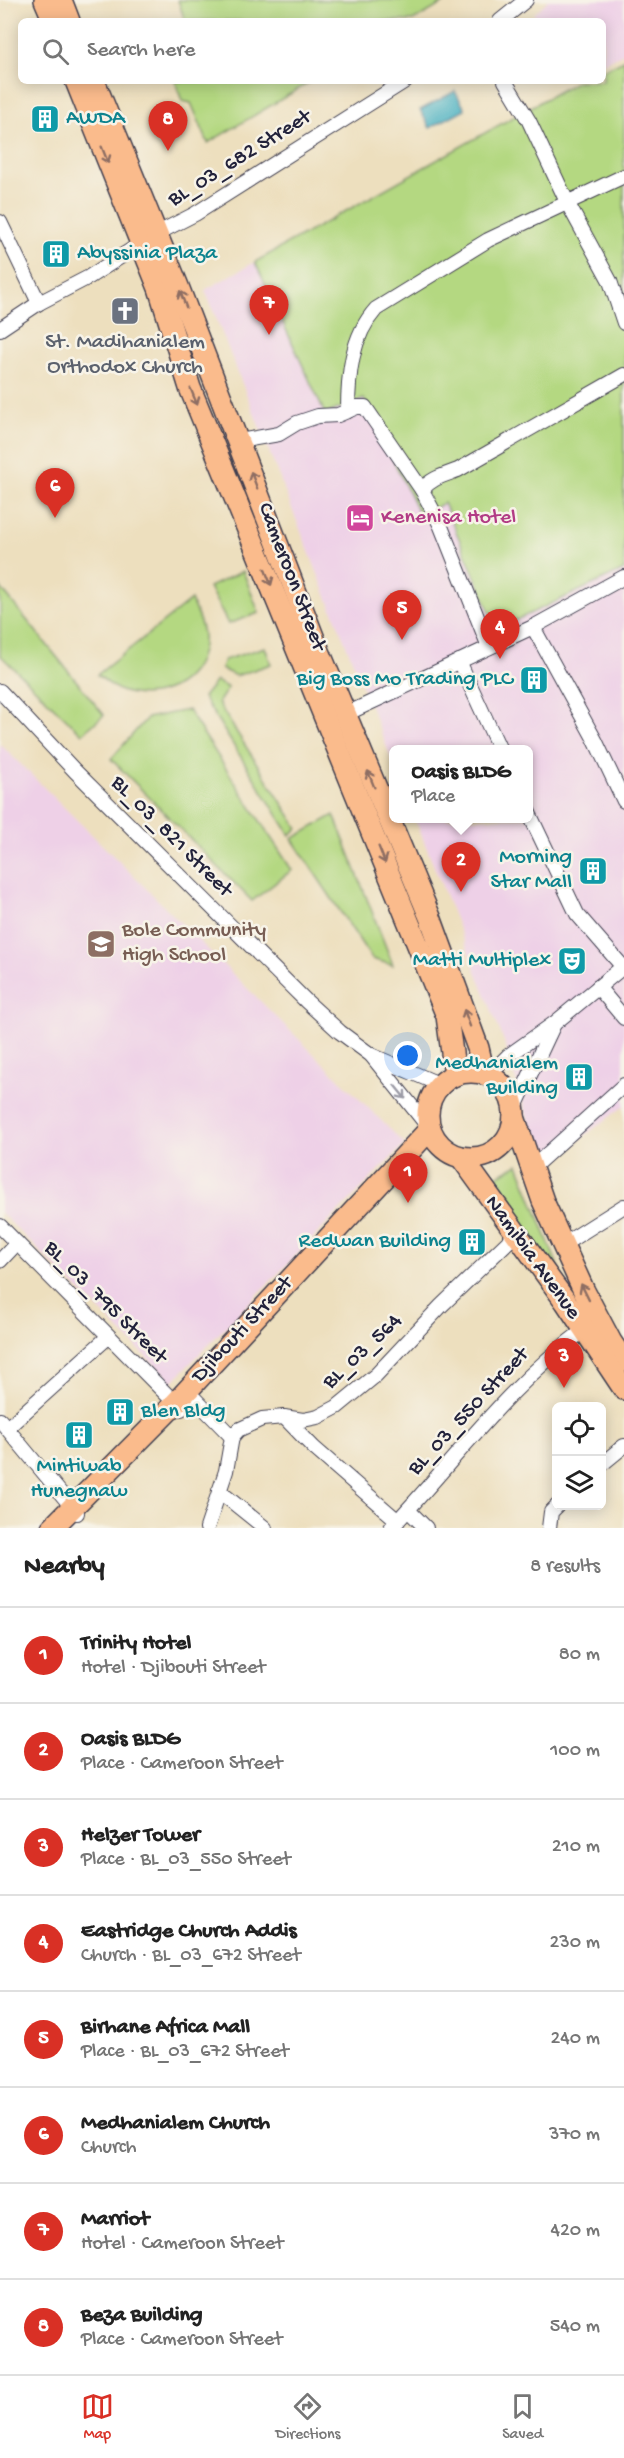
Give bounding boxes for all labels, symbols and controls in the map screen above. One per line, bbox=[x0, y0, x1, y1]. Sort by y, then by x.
search box bbox=[18, 18, 606, 84]
icon: search bbox=[39, 35, 72, 68]
text: Search here bbox=[87, 38, 195, 64]
pin: 8 bbox=[148, 102, 188, 151]
building icon: AWDA bbox=[29, 103, 61, 135]
street label: BL_03_682 Street bbox=[164, 104, 316, 214]
place label: AWDA bbox=[66, 106, 126, 132]
one-way arrow bbox=[100, 145, 111, 164]
building icon: Abyssinia Plaza bbox=[40, 238, 72, 270]
place label: Abyssinia Plaza bbox=[77, 241, 218, 267]
pin: 7 bbox=[250, 286, 288, 335]
one-way arrow bbox=[176, 290, 187, 308]
church icon: St. Madihanialem Orthodox Church bbox=[109, 295, 141, 327]
place label: St. Madihanialem Orthodox Church bbox=[45, 330, 205, 381]
one-way arrow bbox=[189, 387, 200, 406]
pin: 6 bbox=[36, 468, 74, 518]
one-way arrow bbox=[247, 471, 258, 490]
street label: Cameroon Street bbox=[251, 499, 332, 656]
hotel icon: Kenenisa Hotel bbox=[344, 502, 376, 534]
place label: Kenenisa Hotel bbox=[381, 505, 516, 531]
one-way arrow bbox=[263, 568, 274, 586]
pin: 5 bbox=[382, 590, 422, 640]
pin: 4 bbox=[480, 610, 520, 659]
building icon: Big Boss Mo Trading PLC bbox=[518, 664, 550, 696]
place label: Big Boss Mo Trading PLC bbox=[296, 667, 515, 693]
popup bbox=[389, 745, 533, 823]
text: Oasis BLDG bbox=[411, 760, 511, 786]
street label: BL_03_821 Street bbox=[104, 770, 239, 905]
one-way arrow bbox=[365, 770, 376, 789]
text: Place bbox=[411, 786, 455, 809]
pin: 2 bbox=[442, 842, 480, 892]
one-way arrow bbox=[377, 845, 388, 864]
place label: Morning Star Mall bbox=[490, 845, 572, 896]
building icon: Morning Star Mall bbox=[577, 855, 609, 887]
place label: Bole Community High School bbox=[121, 918, 266, 969]
school or university icon: Bole Community High School bbox=[85, 928, 117, 960]
theatre icon: Matti Multiplex bbox=[556, 945, 588, 977]
place label: Matti Multiplex bbox=[413, 948, 551, 974]
one-way arrow bbox=[461, 1009, 472, 1028]
your location bbox=[393, 1041, 422, 1070]
place label: Medhanialem Building bbox=[435, 1051, 558, 1102]
building icon: Medhanialem Building bbox=[563, 1061, 595, 1093]
one-way arrow bbox=[394, 1084, 407, 1100]
pin: 1 bbox=[388, 1154, 428, 1203]
street label: Namibia Avenue bbox=[478, 1191, 586, 1326]
building icon: Redwan Building bbox=[456, 1226, 488, 1258]
place label: Redwan Building bbox=[298, 1229, 451, 1255]
street label: BL_03_795 Street bbox=[37, 1235, 173, 1371]
street label: Djibouti Street bbox=[186, 1270, 300, 1390]
one-way arrow bbox=[578, 1283, 590, 1301]
street label: BL_03_564 bbox=[317, 1308, 408, 1396]
pin: 3 bbox=[544, 1338, 584, 1388]
street label: BL_03_550 Street bbox=[402, 1341, 536, 1482]
building icon: Blen Bldg bbox=[104, 1396, 136, 1428]
place label: Blen Bldg bbox=[140, 1399, 226, 1425]
map controls bbox=[552, 1402, 606, 1510]
button: locate bbox=[552, 1402, 606, 1456]
building icon: Mintiwab Hunegnaw bbox=[63, 1419, 95, 1451]
place label: Mintiwab Hunegnaw bbox=[31, 1454, 127, 1505]
button: layers bbox=[552, 1456, 606, 1510]
text: Nearby bbox=[24, 1552, 105, 1583]
text: 8 results bbox=[530, 1556, 600, 1579]
text: Trinity Hotel bbox=[81, 1631, 191, 1657]
text: 1 bbox=[39, 1644, 48, 1667]
text: 80 m bbox=[559, 1644, 600, 1667]
text: Hotel · Djibouti Street bbox=[81, 1657, 266, 1680]
text: Oasis BLDG bbox=[81, 1727, 180, 1753]
text: 2 bbox=[39, 1740, 48, 1763]
text: 100 m bbox=[550, 1740, 600, 1763]
text: Place · Cameroon Street bbox=[81, 1753, 282, 1776]
text: Helzer Tower bbox=[81, 1823, 200, 1849]
text: 3 bbox=[38, 1836, 49, 1859]
text: 210 m bbox=[552, 1836, 600, 1859]
text: Place · BL_03_550 Street bbox=[81, 1849, 291, 1872]
text: Eastridge Church Addis bbox=[81, 1919, 297, 1945]
text: 4 bbox=[39, 1932, 48, 1955]
text: 230 m bbox=[550, 1932, 600, 1955]
text: Church · BL_03_672 Street bbox=[81, 1945, 301, 1968]
text: Birhane Africa Mall bbox=[81, 2015, 250, 2041]
text: 5 bbox=[38, 2028, 49, 2051]
text: 240 m bbox=[550, 2028, 600, 2051]
text: Place · BL_03_672 Street bbox=[81, 2041, 289, 2064]
text: Medhanialem Church bbox=[81, 2111, 270, 2137]
text: 6 bbox=[38, 2124, 49, 2147]
text: 370 m bbox=[549, 2124, 600, 2147]
text: Church bbox=[81, 2137, 137, 2160]
text: Marriot bbox=[81, 2207, 149, 2233]
text: 7 bbox=[38, 2220, 49, 2243]
text: 420 m bbox=[550, 2220, 600, 2243]
text: Hotel · Cameroon Street bbox=[81, 2233, 283, 2256]
text: Beza Building bbox=[81, 2303, 203, 2329]
text: 8 bbox=[38, 2316, 49, 2339]
text: 540 m bbox=[550, 2316, 600, 2339]
text: Place · Cameroon Street bbox=[81, 2329, 282, 2352]
tab: Map bbox=[81, 2390, 114, 2445]
tab: Directions bbox=[275, 2390, 341, 2445]
tab: Saved bbox=[502, 2390, 543, 2445]

